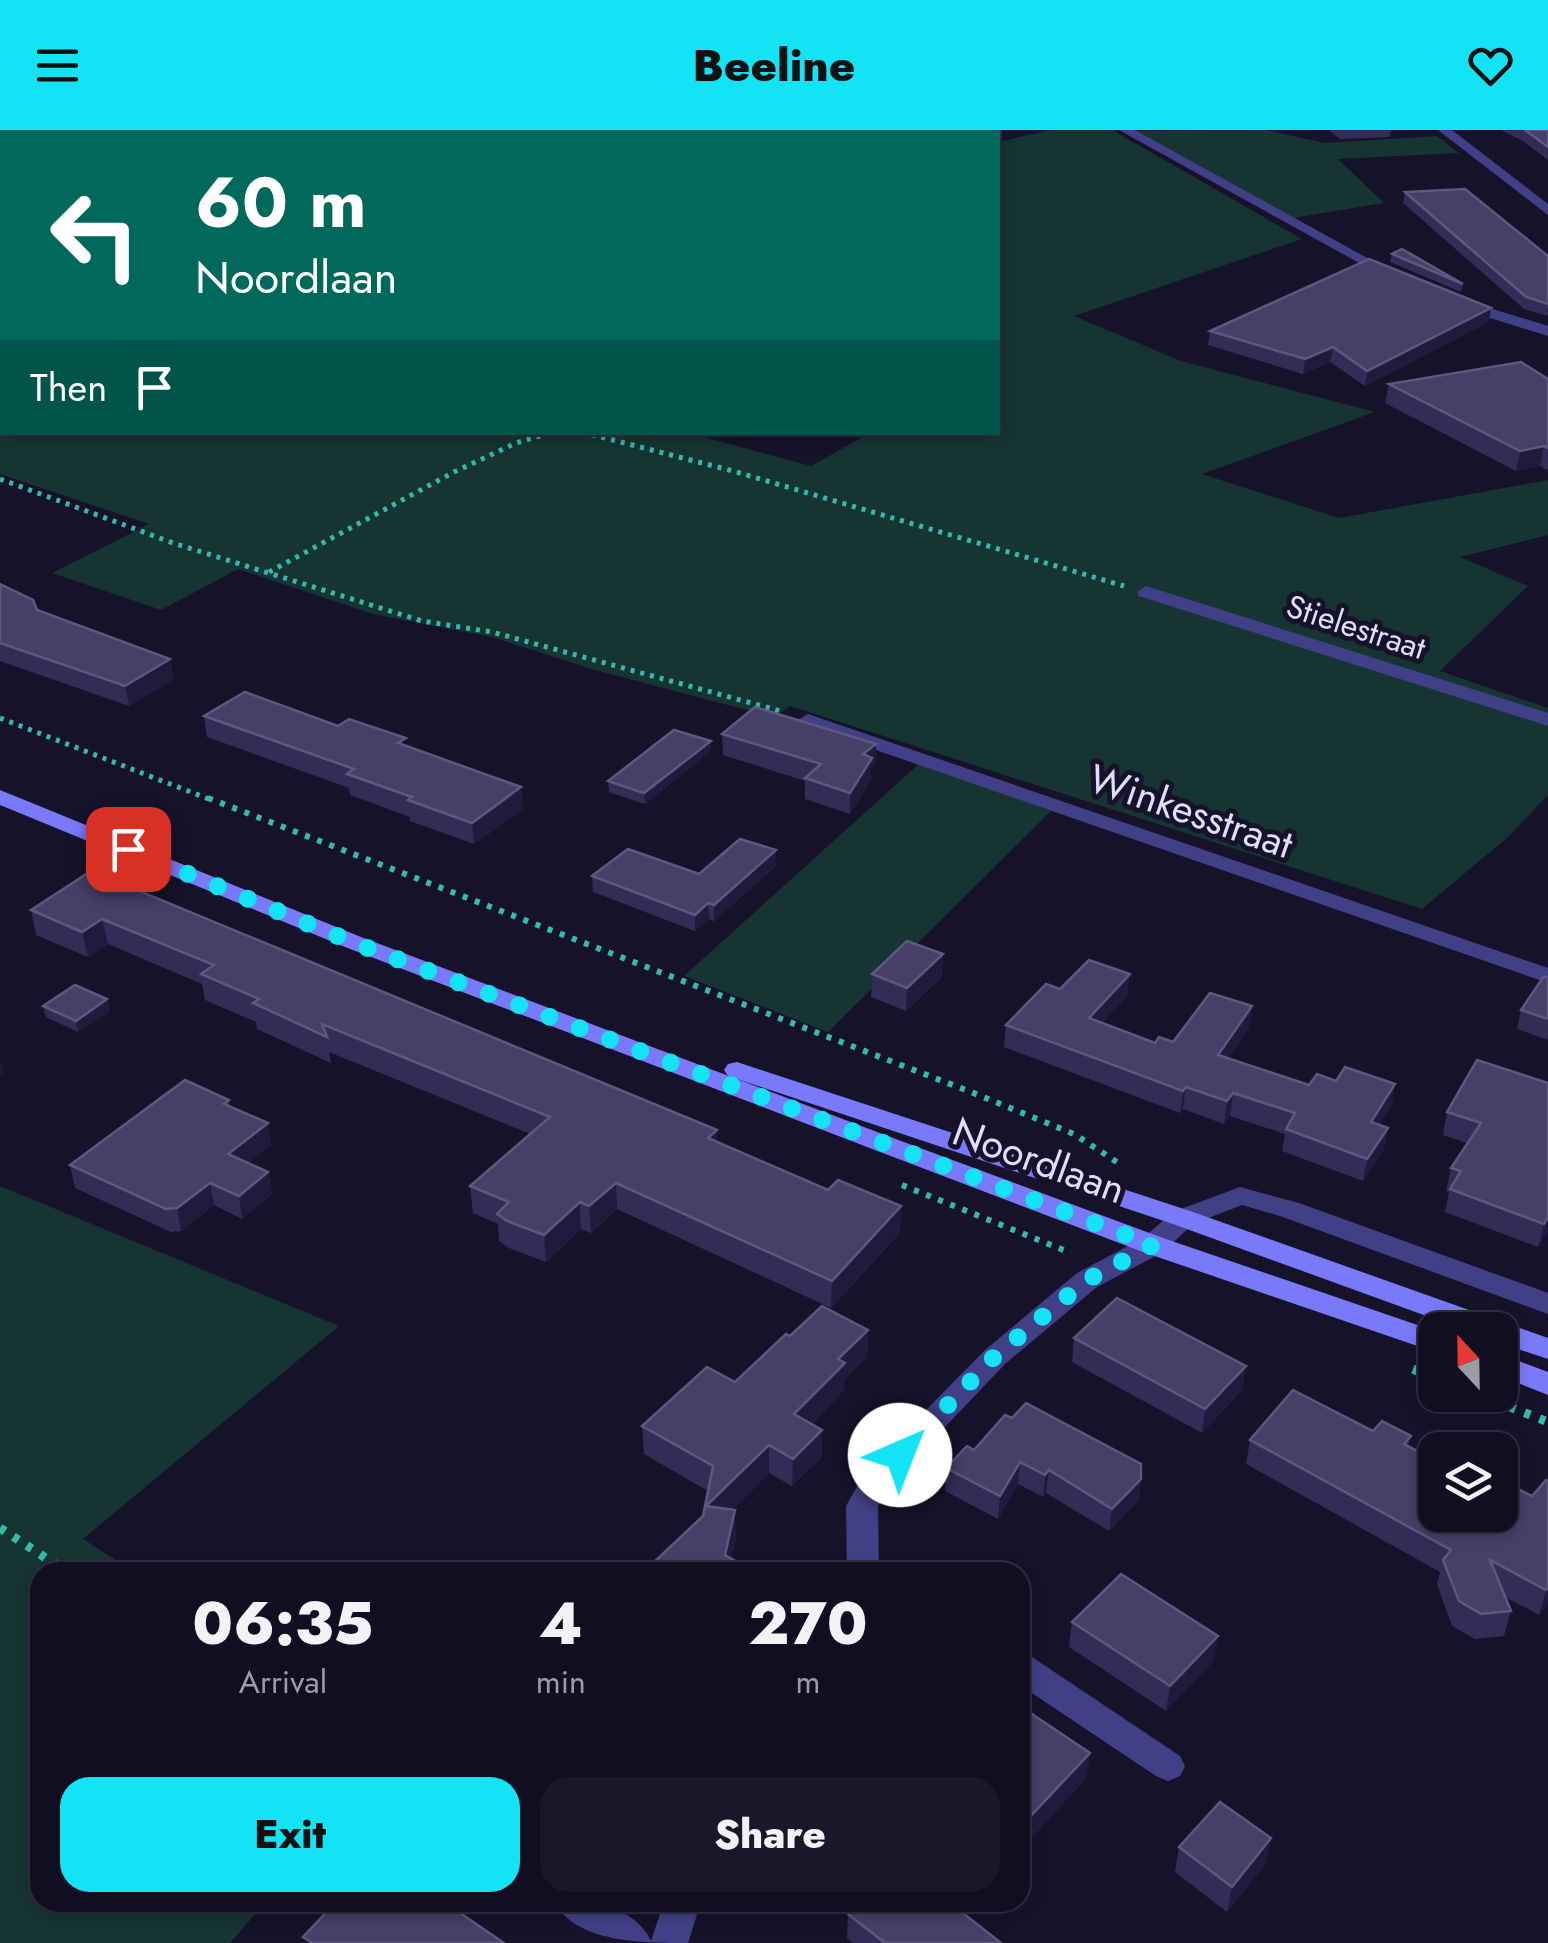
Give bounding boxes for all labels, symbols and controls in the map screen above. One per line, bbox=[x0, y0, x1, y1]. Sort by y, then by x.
text: Beeline bbox=[693, 33, 855, 98]
icon: menu bbox=[30, 38, 85, 93]
icon: heart bbox=[1463, 38, 1518, 93]
text: 60 m bbox=[195, 152, 367, 253]
icon: left bbox=[30, 170, 160, 300]
text: Noordlaan bbox=[195, 245, 397, 310]
text: Then bbox=[30, 360, 107, 415]
icon: arrive bbox=[127, 360, 182, 415]
street label: Stielestraat bbox=[1280, 583, 1432, 671]
street label: Winkesstraat bbox=[1081, 749, 1301, 873]
pin bbox=[86, 807, 171, 892]
icon: arrive bbox=[101, 822, 156, 877]
street label: Noordlaan bbox=[945, 1102, 1133, 1218]
north arrow bbox=[1418, 1312, 1518, 1412]
map controls bbox=[1418, 1312, 1518, 1532]
position arrow bbox=[848, 1403, 952, 1507]
button: layers bbox=[1418, 1432, 1518, 1532]
text: 06:35 bbox=[192, 1580, 373, 1667]
text: 4 bbox=[539, 1580, 583, 1667]
text: 270 bbox=[748, 1580, 868, 1667]
text: Arrival bbox=[239, 1659, 327, 1705]
text: min bbox=[536, 1659, 586, 1705]
text: m bbox=[795, 1659, 820, 1705]
button: Exit bbox=[60, 1777, 520, 1892]
button: Share bbox=[540, 1777, 1000, 1892]

